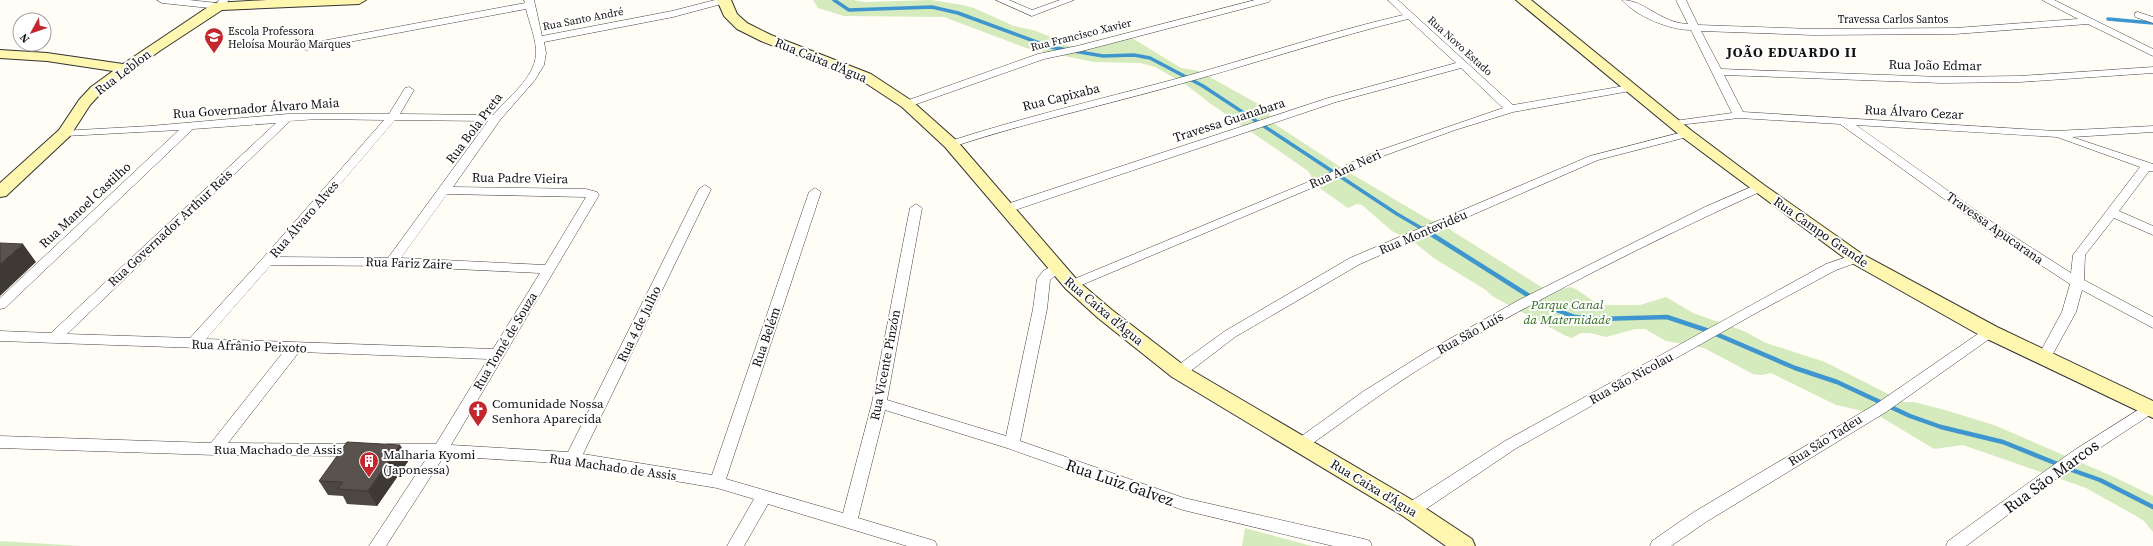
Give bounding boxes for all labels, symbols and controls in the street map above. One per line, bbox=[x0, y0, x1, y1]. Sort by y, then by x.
street label: Rua Santo André bbox=[541, 4, 625, 34]
north arrow bbox=[12, 12, 52, 52]
street label: Travessa Carlos Santos bbox=[1838, 12, 1949, 27]
street label: Rua Novo Estado bbox=[1424, 13, 1496, 79]
street label: Rua Francisco Xavier bbox=[1029, 15, 1133, 55]
place label: Escola Professora Heloísa Mourão Marques bbox=[228, 24, 351, 52]
school or university icon: Escola Professora Heloísa Mourão Marques bbox=[203, 26, 225, 54]
text: N bbox=[16, 30, 33, 46]
street label: Rua Caixa d'Água bbox=[772, 34, 870, 86]
district label: JOÃO EDUARDO II bbox=[1725, 42, 1858, 62]
street label: Rua Leblon bbox=[92, 45, 155, 99]
street label: Rua João Edmar bbox=[1888, 56, 1982, 74]
street label: Rua Capixaba bbox=[1021, 79, 1102, 115]
street label: Rua Bola Preta bbox=[442, 89, 506, 167]
street label: Rua Governador Álvaro Maia bbox=[172, 94, 340, 122]
street label: Travessa Guanabara bbox=[1171, 94, 1287, 146]
street label: Rua Álvaro Cezar bbox=[1864, 101, 1964, 123]
street label: Rua Ana Neri bbox=[1306, 146, 1384, 192]
street label: Rua Manoel Castilho bbox=[36, 158, 134, 252]
street label: Rua Governador Arthur Reis bbox=[104, 165, 236, 290]
street label: Rua Padre Vieira bbox=[472, 169, 569, 187]
street label: Rua Álvaro Alves bbox=[266, 176, 343, 261]
street label: Travessa Apucarana bbox=[1943, 188, 2047, 268]
street label: Rua Campo Grande bbox=[1770, 193, 1872, 271]
street label: Rua Montevidéu bbox=[1376, 206, 1470, 258]
street label: Rua Fariz Zaire bbox=[365, 253, 453, 273]
street label: Rua Caixa d'Água bbox=[1061, 273, 1147, 349]
street label: Rua 4 de Julho bbox=[613, 283, 665, 365]
street label: Rua Tomé de Souza bbox=[469, 288, 541, 393]
park label: Parque Canal da Maternidade bbox=[1524, 296, 1611, 328]
street label: Rua Belém bbox=[748, 304, 784, 369]
street label: Rua Vicente Pinzón bbox=[866, 308, 904, 422]
street label: Rua São Luís bbox=[1434, 308, 1507, 358]
street label: Rua Afrânio Peixoto bbox=[191, 335, 307, 357]
street label: Rua São Nicolau bbox=[1586, 348, 1676, 408]
place label: Comunidade Nossa Senhora Aparecida bbox=[492, 395, 604, 427]
church icon: Comunidade Nossa Senhora Aparecida bbox=[467, 399, 489, 427]
street label: Rua São Tadeu bbox=[1785, 410, 1866, 470]
street label: Rua São Marcos bbox=[1999, 434, 2103, 518]
street label: Rua Machado de Assis bbox=[214, 441, 342, 458]
place label: Malharia Kyomi (Japonessa) bbox=[383, 446, 476, 478]
building icon: Malharia Kyomi (Japonessa) bbox=[358, 450, 380, 478]
street label: Rua Machado de Assis bbox=[548, 450, 678, 484]
street label: Rua Luiz Galvez bbox=[1063, 453, 1177, 511]
street label: Rua Caixa d'Água bbox=[1327, 455, 1421, 521]

